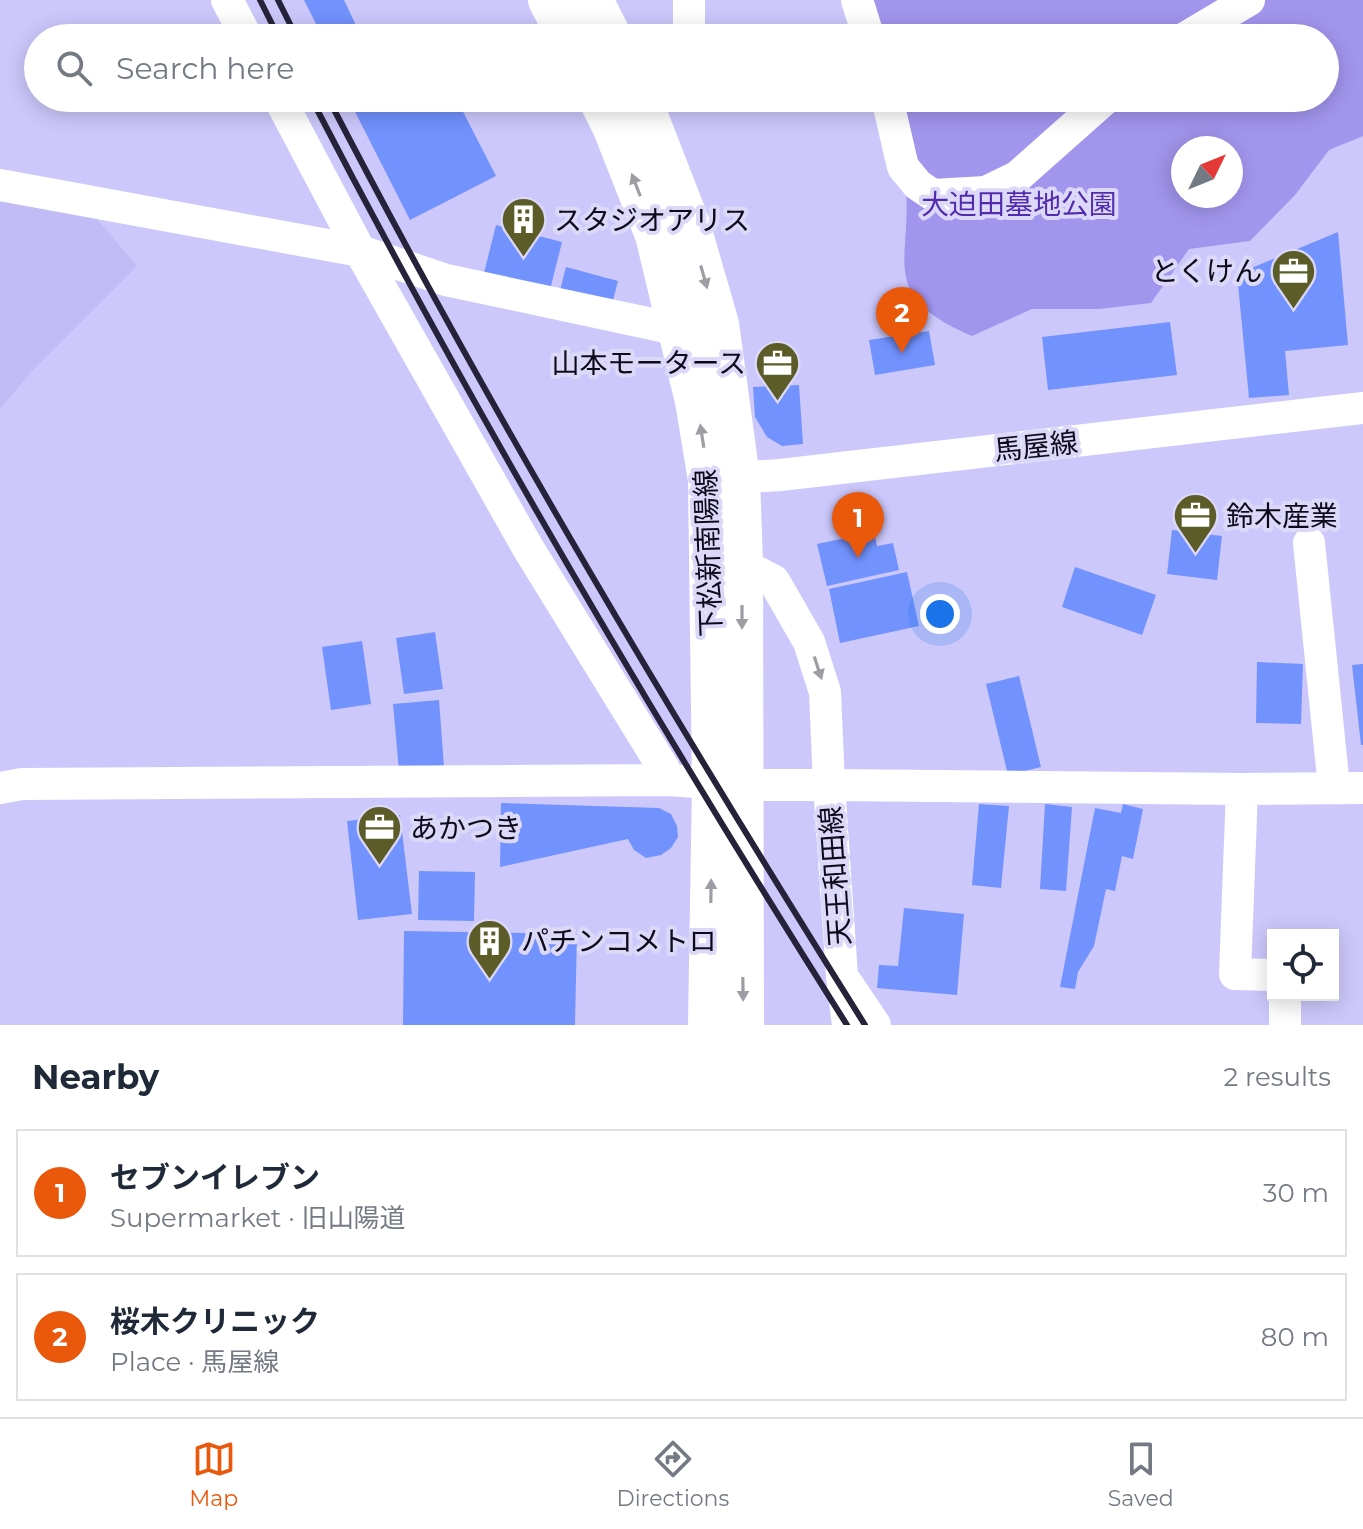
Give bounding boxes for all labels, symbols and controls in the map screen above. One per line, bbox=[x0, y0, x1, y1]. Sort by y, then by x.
search box bbox=[24, 24, 1339, 112]
icon: search bbox=[52, 46, 96, 90]
text: Search here bbox=[116, 50, 294, 87]
north arrow bbox=[1171, 136, 1243, 208]
one-way arrow bbox=[629, 173, 642, 197]
park label: 大迫田墓地公園 bbox=[921, 187, 1117, 221]
building icon: スタジオアリス bbox=[499, 196, 547, 259]
place label: スタジオアリス bbox=[554, 203, 750, 237]
office icon: とくけん bbox=[1269, 247, 1317, 310]
place label: とくけん bbox=[1151, 254, 1262, 288]
one-way arrow bbox=[698, 265, 711, 289]
pin: 2 bbox=[876, 287, 928, 353]
office icon: 山本モータース bbox=[753, 339, 801, 402]
place label: 山本モータース bbox=[551, 346, 746, 380]
one-way arrow bbox=[695, 423, 708, 448]
street label: 馬屋線 bbox=[992, 425, 1080, 467]
street label: 下松新南陽線 bbox=[688, 468, 728, 638]
pin: 1 bbox=[832, 492, 884, 558]
office icon: 鈴木産業 bbox=[1171, 492, 1219, 555]
place label: 鈴木産業 bbox=[1226, 499, 1338, 533]
your location bbox=[920, 594, 960, 634]
one-way arrow bbox=[736, 605, 748, 630]
one-way arrow bbox=[812, 657, 825, 681]
office icon: あかつき bbox=[355, 804, 403, 867]
street label: 天王和田線 bbox=[813, 805, 857, 947]
place label: あかつき bbox=[410, 811, 522, 845]
one-way arrow bbox=[705, 878, 717, 903]
building icon: パチンコメトロ bbox=[466, 917, 514, 980]
place label: パチンコメトロ bbox=[521, 924, 717, 958]
map controls bbox=[1267, 929, 1339, 1001]
button: locate bbox=[1267, 929, 1339, 1001]
one-way arrow bbox=[736, 977, 749, 1002]
text: Nearby bbox=[32, 1056, 159, 1098]
text: 2 results bbox=[1223, 1061, 1331, 1093]
text: セブンイレブン bbox=[110, 1159, 320, 1196]
text: 1 bbox=[55, 1177, 65, 1209]
text: 30 m bbox=[1263, 1177, 1329, 1209]
text: Supermarket · 旧山陽道 bbox=[110, 1202, 406, 1234]
text: 桜木クリニック bbox=[110, 1303, 320, 1340]
text: 2 bbox=[52, 1321, 68, 1353]
text: 80 m bbox=[1261, 1321, 1329, 1353]
text: Place · 馬屋線 bbox=[110, 1346, 279, 1378]
tab: Map bbox=[189, 1437, 238, 1512]
tab: Directions bbox=[617, 1437, 729, 1512]
tab: Saved bbox=[1108, 1437, 1174, 1512]

